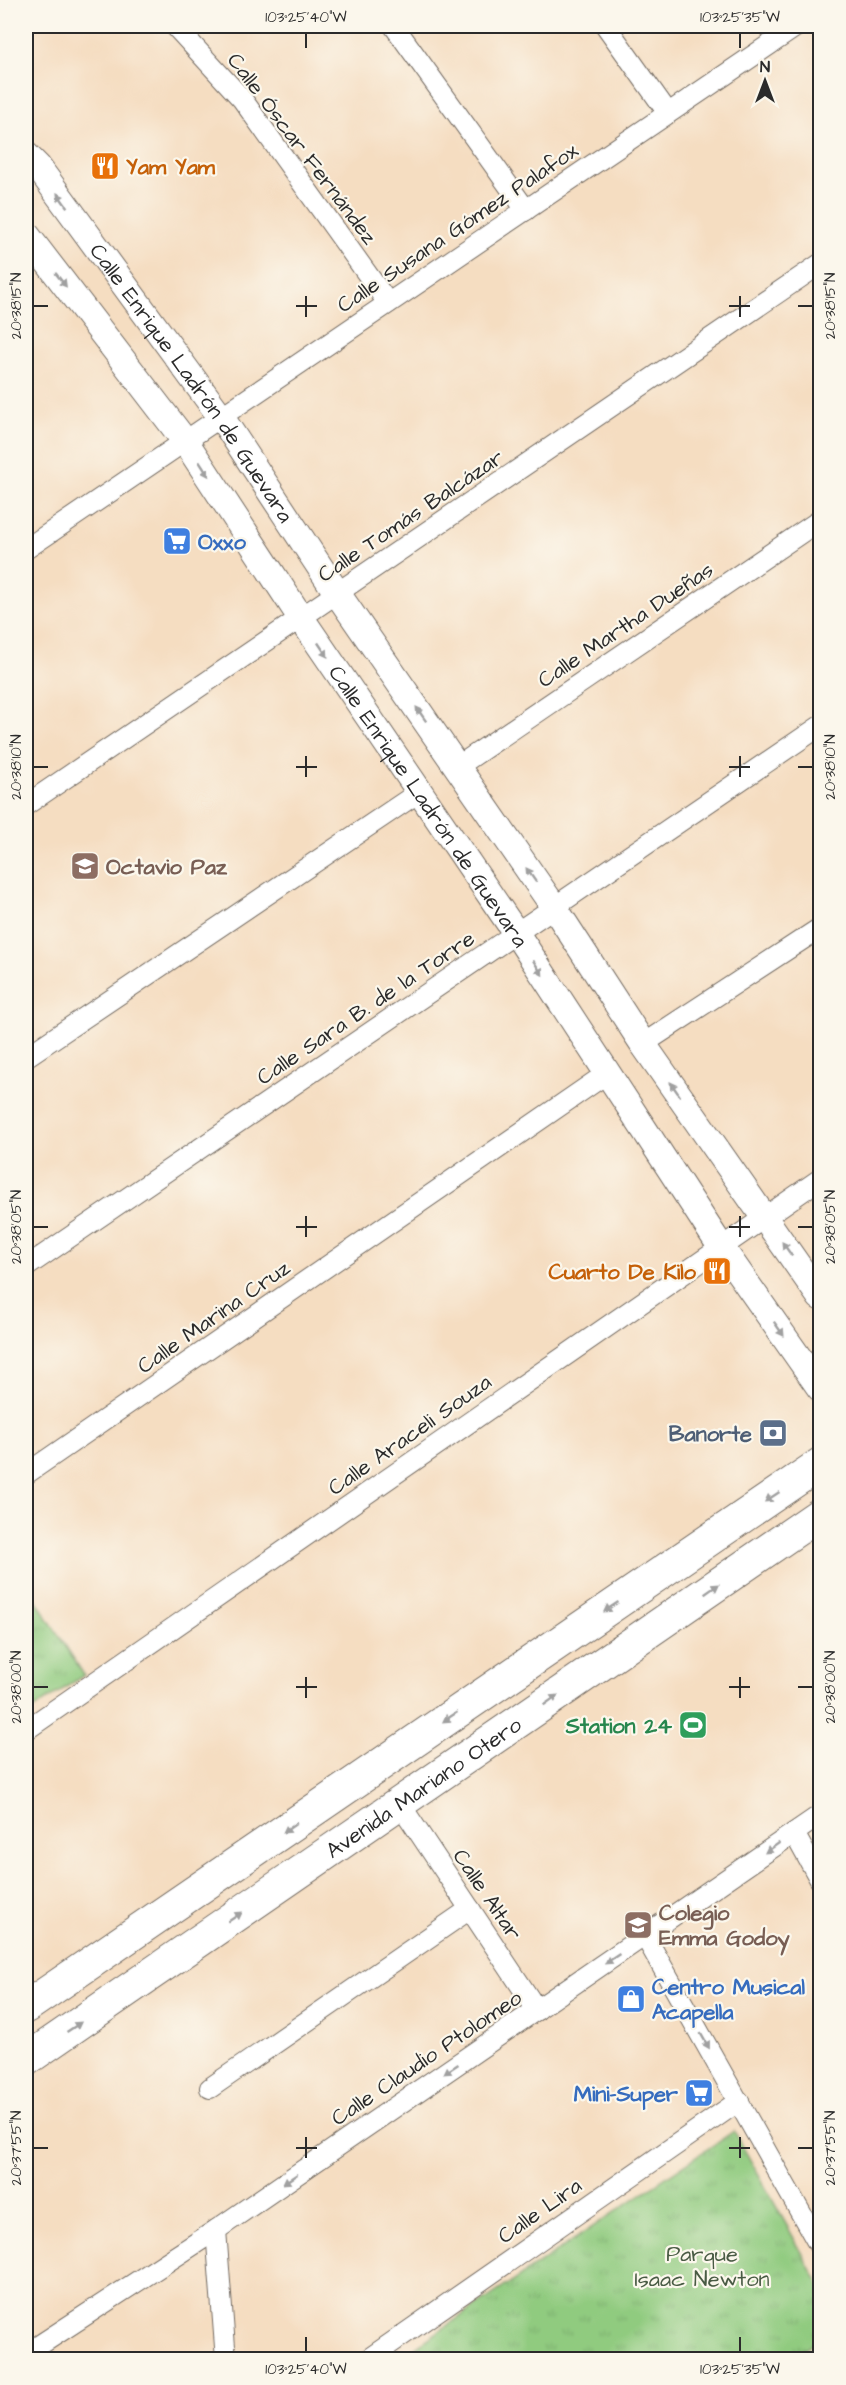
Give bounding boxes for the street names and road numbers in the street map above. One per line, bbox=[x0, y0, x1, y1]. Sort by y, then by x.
street label: Calle Óscar Fernández bbox=[219, 47, 384, 251]
street label: Calle Susana Gómez Palafox bbox=[331, 135, 585, 321]
street label: Calle Enrique Ladrón de Guevara bbox=[82, 237, 300, 529]
street label: Calle Tomás Balcázar bbox=[312, 442, 510, 590]
street label: Calle Martha Dueñas bbox=[532, 555, 720, 696]
street label: Calle Enrique Ladrón de Guevara bbox=[321, 659, 535, 954]
street label: Calle Sara B. de la Torre bbox=[251, 923, 481, 1093]
street label: Calle Marina Cruz bbox=[131, 1253, 297, 1382]
street label: Calle Araceli Souza bbox=[322, 1367, 498, 1503]
street label: Avenida Mariano Otero bbox=[320, 1709, 529, 1866]
street label: Calle Altar bbox=[445, 1843, 529, 1947]
street label: Calle Claudio Ptolomeo bbox=[325, 1982, 529, 2134]
street label: Calle Lira bbox=[492, 2171, 588, 2252]

